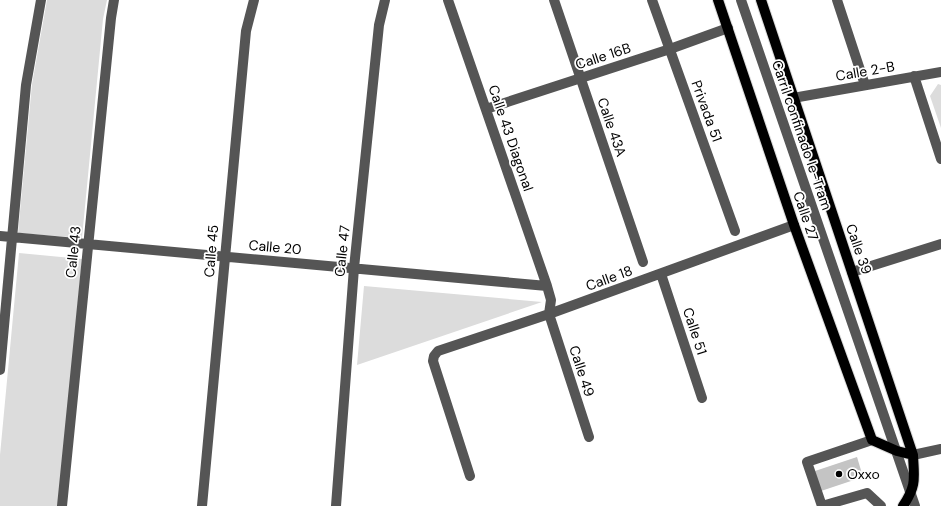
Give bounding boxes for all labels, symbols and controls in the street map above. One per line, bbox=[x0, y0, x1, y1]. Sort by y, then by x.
street label: Calle 16B bbox=[573, 39, 633, 73]
street label: Calle 2-B bbox=[834, 57, 896, 85]
street label: Carril confinado Ie-Tram bbox=[768, 58, 836, 212]
street label: Privada 51 bbox=[688, 78, 726, 144]
street label: Calle 43 Diagonal bbox=[484, 82, 538, 194]
street label: Calle 43A bbox=[594, 95, 630, 159]
street label: Calle 27 bbox=[789, 189, 823, 243]
street label: Calle 39 bbox=[842, 221, 876, 277]
street label: Calle 45 bbox=[200, 224, 222, 278]
street label: Calle 47 bbox=[330, 224, 354, 278]
street label: Calle 43 bbox=[61, 225, 85, 279]
street label: Calle 20 bbox=[248, 236, 302, 258]
street label: Calle 18 bbox=[583, 261, 635, 295]
street label: Calle 51 bbox=[679, 305, 711, 357]
street label: Calle 49 bbox=[565, 343, 599, 399]
place label: Oxxo bbox=[847, 465, 880, 483]
marker: Oxxo bbox=[834, 469, 844, 479]

